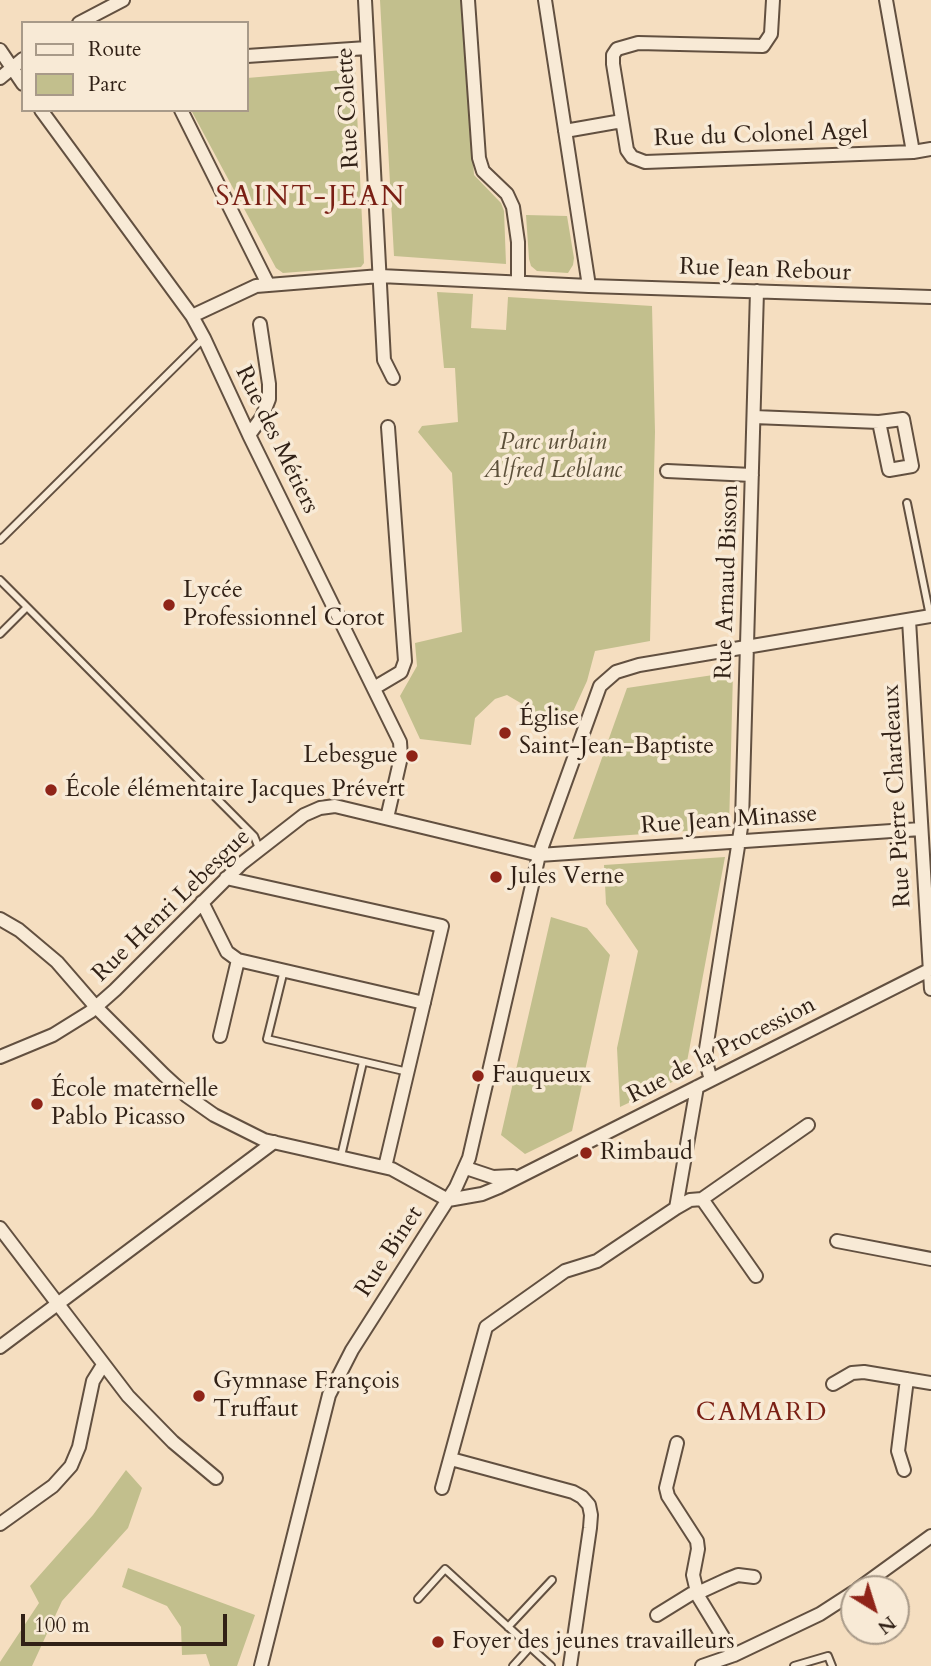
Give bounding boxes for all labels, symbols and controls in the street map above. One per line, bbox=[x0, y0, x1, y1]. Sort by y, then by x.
legend bbox=[21, 21, 248, 112]
text: Route bbox=[88, 35, 142, 64]
street label: Rue Colette bbox=[331, 47, 367, 169]
text: Parc bbox=[88, 70, 127, 99]
street label: Rue du Colonel Agel bbox=[653, 118, 869, 154]
district label: SAINT-JEAN bbox=[217, 182, 405, 216]
street label: Rue Jean Rebour bbox=[679, 254, 851, 288]
street label: Rue des Métiers bbox=[228, 361, 324, 519]
park label: Parc urbain Alfred Leblanc bbox=[484, 429, 622, 485]
street label: Rue Arnaud Bisson bbox=[710, 484, 746, 680]
place label: Lycée Professionnel Corot bbox=[183, 577, 384, 633]
marker: Lycée Professionnel Corot bbox=[161, 597, 177, 613]
street label: Rue Pierre Chardeaux bbox=[878, 684, 918, 908]
place label: Église Saint-Jean-Baptiste bbox=[519, 705, 714, 761]
marker: Église Saint-Jean-Baptiste bbox=[497, 725, 513, 741]
place label: Lebesgue bbox=[303, 742, 398, 770]
marker: Lebesgue bbox=[404, 748, 420, 764]
place label: École élémentaire Jacques Prévert bbox=[65, 776, 405, 804]
marker: École élémentaire Jacques Prévert bbox=[43, 782, 59, 798]
street label: Rue Jean Minasse bbox=[640, 800, 818, 842]
street label: Rue Henri Lebesgue bbox=[87, 823, 257, 989]
place label: Jules Verne bbox=[510, 863, 625, 891]
marker: Jules Verne bbox=[488, 869, 504, 885]
street label: Rue de la Procession bbox=[623, 991, 821, 1111]
place label: Fauqueux bbox=[492, 1062, 591, 1090]
marker: Fauqueux bbox=[470, 1068, 486, 1084]
place label: École maternelle Pablo Picasso bbox=[51, 1076, 219, 1132]
marker: École maternelle Pablo Picasso bbox=[29, 1096, 45, 1112]
place label: Rimbaud bbox=[600, 1139, 693, 1167]
marker: Rimbaud bbox=[578, 1145, 594, 1161]
street label: Rue Binet bbox=[350, 1201, 430, 1303]
place label: Gymnase François Truffaut bbox=[213, 1368, 399, 1424]
marker: Gymnase François Truffaut bbox=[191, 1388, 207, 1404]
district label: CAMARD bbox=[696, 1398, 828, 1430]
north arrow bbox=[840, 1575, 910, 1645]
scale bar bbox=[24, 1600, 231, 1644]
text: N bbox=[872, 1610, 901, 1640]
text: 100 m bbox=[34, 1611, 90, 1640]
place label: Foyer des jeunes travailleurs bbox=[452, 1628, 734, 1656]
marker: Foyer des jeunes travailleurs bbox=[430, 1634, 446, 1650]

